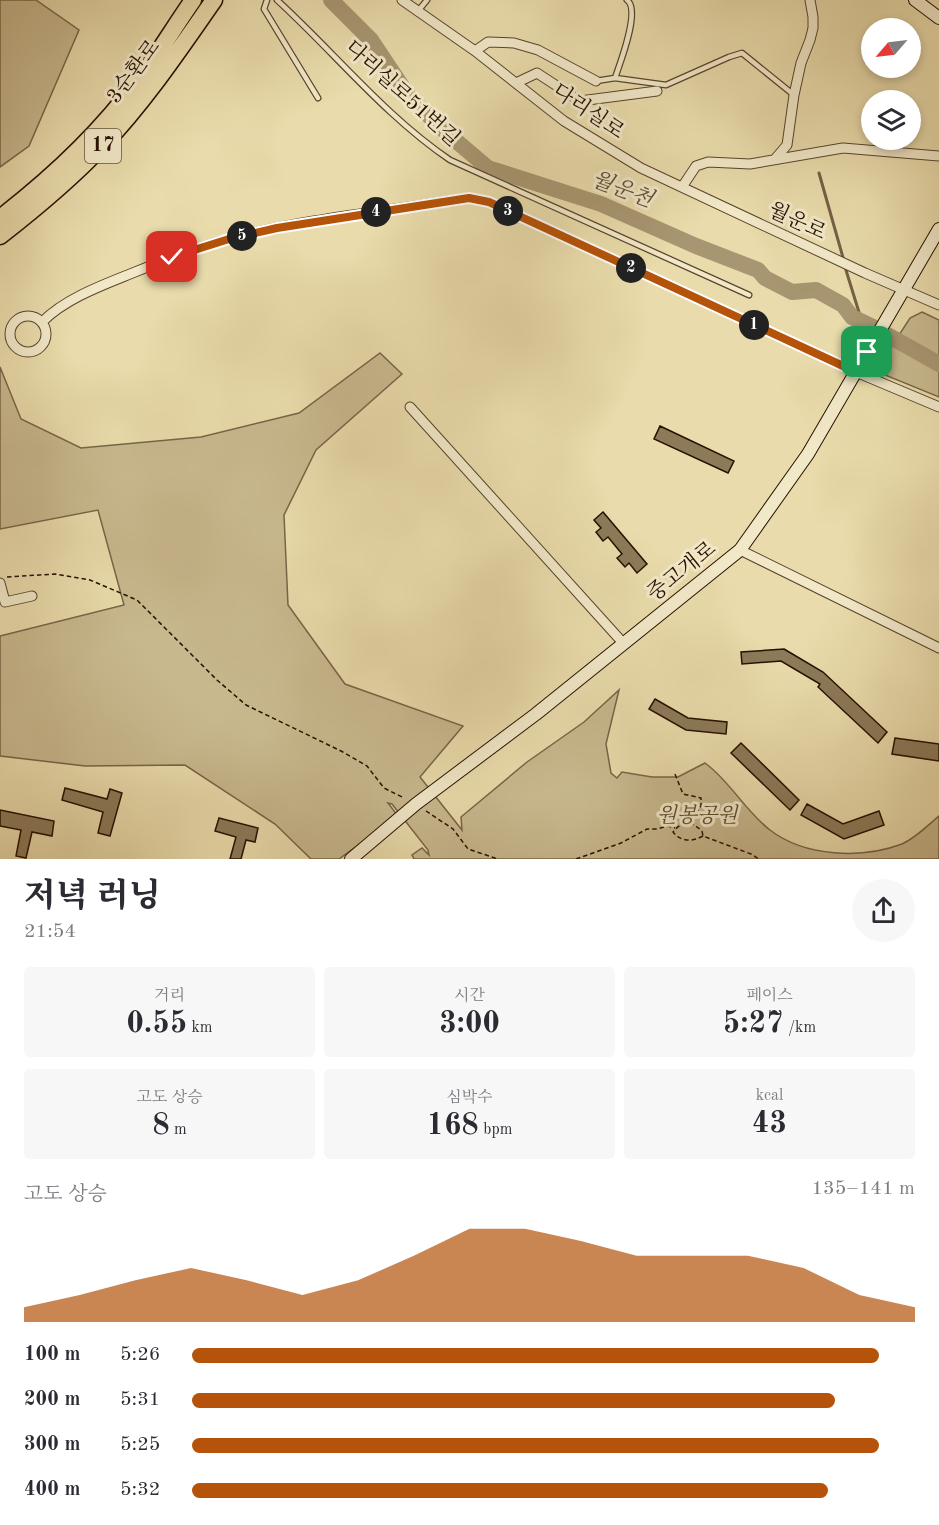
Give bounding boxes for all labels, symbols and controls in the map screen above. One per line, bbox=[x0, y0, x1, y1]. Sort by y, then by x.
north arrow bbox=[861, 18, 921, 78]
map controls bbox=[861, 18, 921, 150]
street label: 3순환로 bbox=[102, 35, 164, 107]
street label: 다리실로51번길 bbox=[341, 36, 465, 151]
street label: 다리실로 bbox=[548, 79, 629, 143]
button: layers bbox=[861, 90, 921, 150]
road number: 17 bbox=[85, 129, 121, 163]
water label: 월운천 bbox=[588, 166, 658, 212]
pin: 3 bbox=[493, 196, 523, 226]
pin: 4 bbox=[361, 197, 391, 227]
street label: 월운로 bbox=[765, 198, 830, 244]
text: 3 bbox=[503, 203, 513, 219]
text: 4 bbox=[371, 204, 381, 220]
pin: 5 bbox=[227, 221, 257, 251]
text: 5 bbox=[237, 228, 247, 244]
pin bbox=[146, 231, 197, 282]
icon: check bbox=[155, 240, 188, 273]
pin: 2 bbox=[616, 253, 646, 283]
text: 2 bbox=[626, 260, 636, 276]
pin: 1 bbox=[739, 310, 769, 340]
text: 1 bbox=[749, 317, 759, 333]
pin bbox=[841, 326, 892, 377]
icon: arrive bbox=[850, 335, 883, 368]
street label: 중고개로 bbox=[643, 537, 720, 606]
park label: 원봉공원 bbox=[656, 804, 739, 827]
button: share bbox=[852, 879, 915, 942]
text: 저녁 러닝 bbox=[24, 881, 161, 914]
text: 21:54 bbox=[24, 922, 76, 942]
text: 거리 bbox=[154, 988, 185, 1004]
text: 시간 bbox=[454, 988, 485, 1004]
text: 페이스 bbox=[746, 988, 793, 1004]
text: 0.55 bbox=[126, 1009, 187, 1039]
text: 3:00 bbox=[439, 1009, 500, 1039]
text: 5:27 bbox=[723, 1009, 783, 1039]
text: km bbox=[187, 1020, 213, 1036]
text: /km bbox=[783, 1020, 816, 1036]
text: kcal bbox=[756, 1088, 783, 1104]
text: 고도 상승 bbox=[136, 1090, 203, 1106]
text: 심박수 bbox=[446, 1090, 493, 1106]
text: 43 bbox=[752, 1109, 787, 1139]
text: 8 bbox=[152, 1111, 170, 1141]
text: 168 bbox=[427, 1111, 479, 1141]
text: m bbox=[170, 1122, 187, 1138]
text: bpm bbox=[479, 1122, 512, 1138]
text: 135–141 m bbox=[812, 1179, 915, 1199]
text: 고도 상승 bbox=[24, 1185, 107, 1205]
text: 100 m bbox=[24, 1345, 80, 1365]
text: 5:26 bbox=[120, 1345, 160, 1365]
text: 200 m bbox=[24, 1390, 80, 1410]
text: 5:31 bbox=[120, 1390, 160, 1410]
text: 300 m bbox=[24, 1435, 80, 1455]
text: 5:25 bbox=[120, 1435, 160, 1455]
text: 400 m bbox=[24, 1480, 80, 1500]
text: 5:32 bbox=[120, 1480, 160, 1500]

